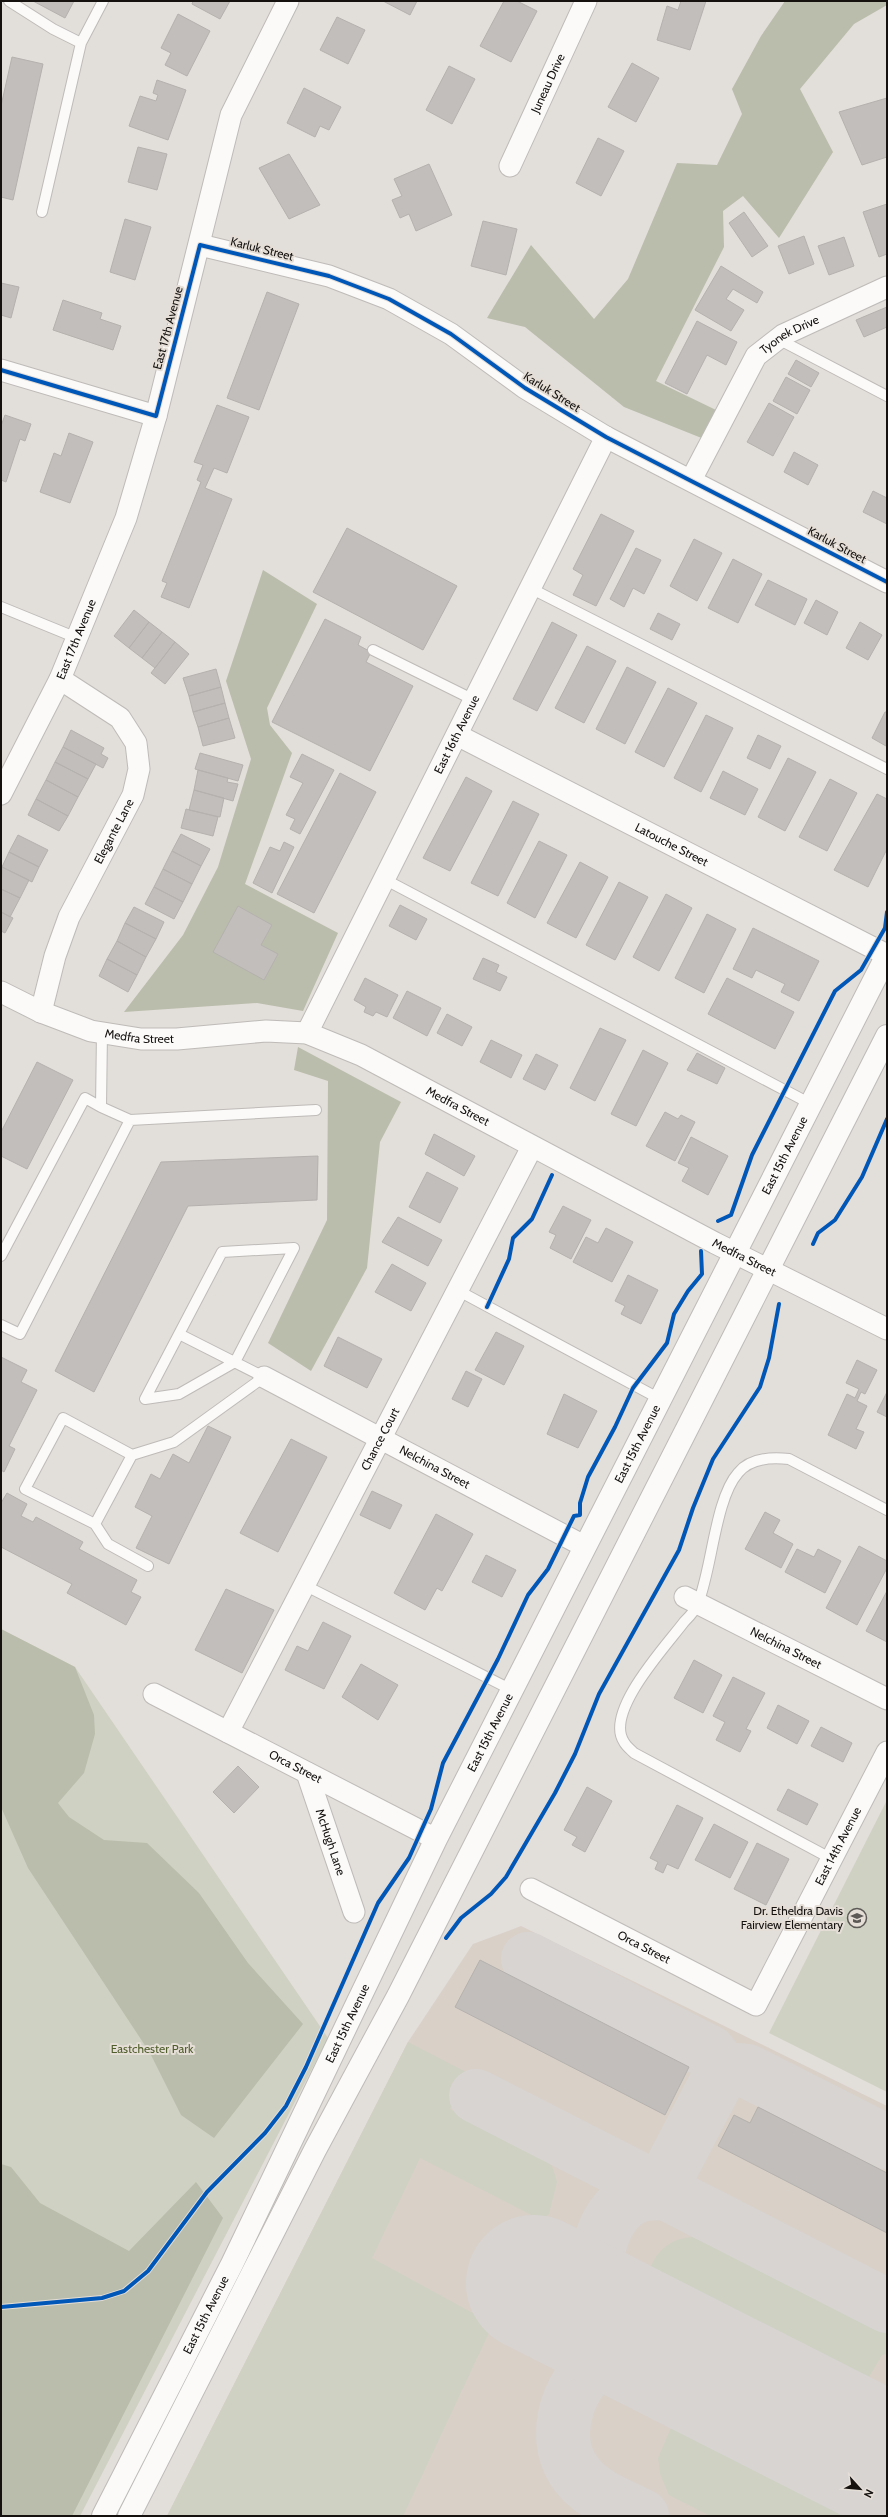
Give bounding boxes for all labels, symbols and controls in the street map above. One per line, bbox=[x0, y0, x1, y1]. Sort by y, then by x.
street label: Juneau Drive bbox=[527, 51, 568, 116]
street label: Karluk Street bbox=[229, 233, 295, 264]
street label: East 17th Avenue bbox=[149, 285, 186, 371]
street label: Tyonek Drive bbox=[757, 312, 821, 357]
street label: Karluk Street bbox=[521, 368, 584, 415]
street label: Karluk Street bbox=[805, 523, 869, 566]
street label: East 17th Avenue bbox=[53, 597, 99, 682]
street label: East 16th Avenue bbox=[430, 692, 482, 776]
street label: Elegante Lane bbox=[90, 796, 137, 866]
street label: Latouche Street bbox=[633, 819, 711, 869]
street label: Medfra Street bbox=[104, 1025, 174, 1046]
street label: Medfra Street bbox=[424, 1083, 492, 1129]
street label: East 15th Avenue bbox=[758, 1113, 811, 1197]
street label: Medfra Street bbox=[710, 1235, 779, 1279]
street label: East 15th Avenue bbox=[611, 1402, 663, 1485]
street label: Chance Court bbox=[357, 1405, 402, 1473]
street label: Nelchina Street bbox=[397, 1442, 473, 1491]
street label: Nelchina Street bbox=[748, 1623, 824, 1672]
street label: East 15th Avenue bbox=[464, 1691, 516, 1774]
street label: Orca Street bbox=[267, 1746, 325, 1786]
street label: East 14th Avenue bbox=[811, 1804, 864, 1888]
street label: McHugh Lane bbox=[313, 1807, 349, 1877]
place label: Dr. Etheldra Davis Fairview Elementary bbox=[741, 1903, 843, 1932]
school or university icon: Dr. Etheldra Davis Fairview Elementary bbox=[846, 1907, 868, 1929]
street label: Orca Street bbox=[615, 1927, 673, 1967]
street label: East 15th Avenue bbox=[322, 1981, 372, 2065]
park label: Eastchester Park bbox=[111, 2041, 194, 2056]
street label: East 15th Avenue bbox=[179, 2273, 232, 2356]
north arrow bbox=[840, 2469, 880, 2509]
text: N bbox=[861, 2487, 877, 2500]

